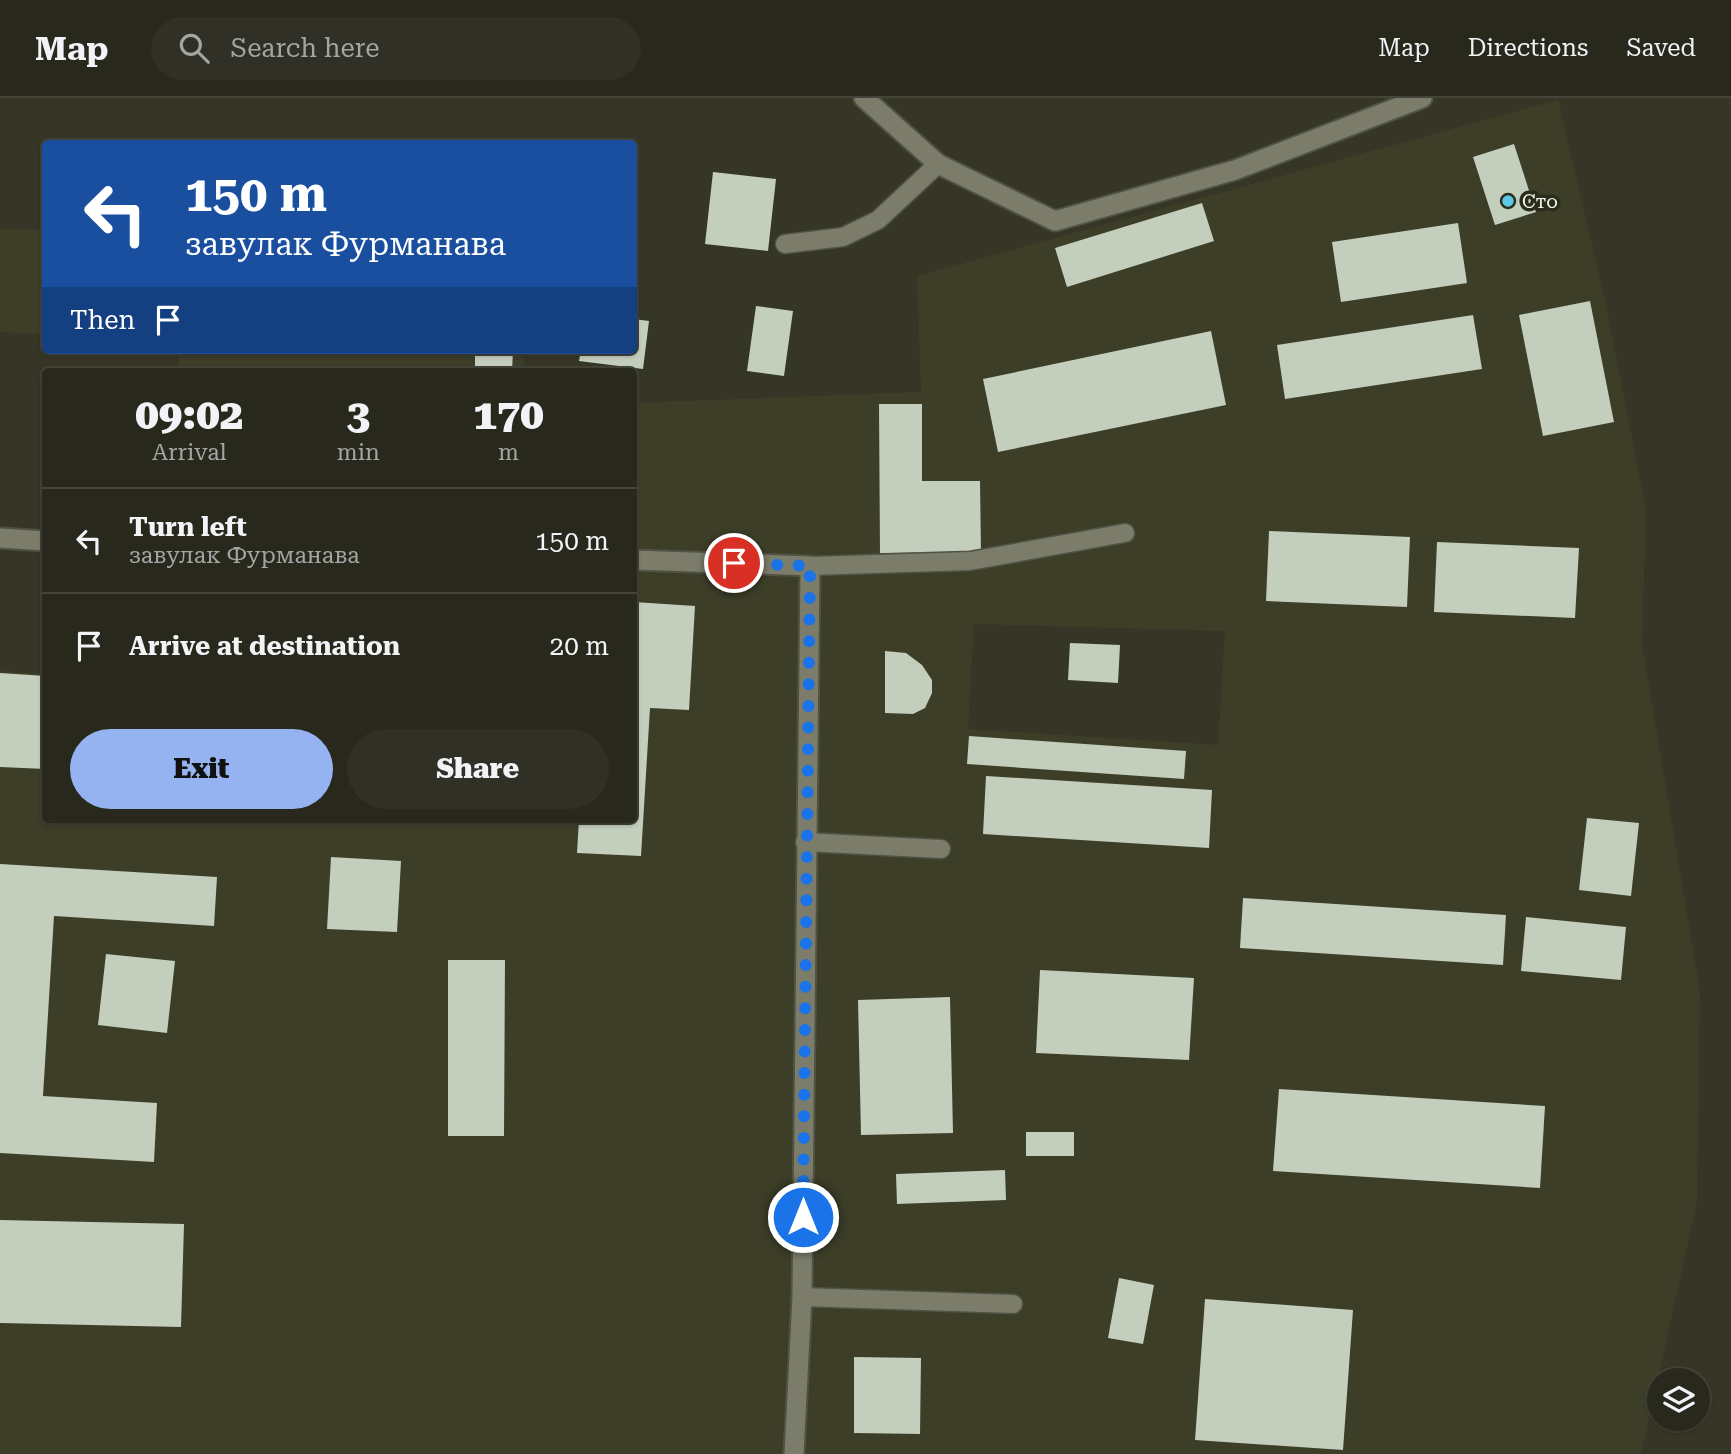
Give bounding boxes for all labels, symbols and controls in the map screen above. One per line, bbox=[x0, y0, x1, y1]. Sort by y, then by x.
search box bbox=[151, 17, 641, 80]
text: Map bbox=[35, 29, 109, 68]
icon: search bbox=[175, 29, 213, 67]
text: Search here bbox=[231, 33, 380, 63]
text: Map bbox=[1378, 34, 1430, 62]
text: Directions bbox=[1468, 34, 1588, 62]
text: Saved bbox=[1626, 34, 1696, 62]
text: 150 m bbox=[185, 166, 327, 223]
icon: left bbox=[70, 168, 161, 259]
place label: Сто bbox=[1522, 190, 1558, 213]
marker: Сто bbox=[1500, 193, 1516, 209]
text: завулак Фурманава bbox=[185, 225, 506, 263]
icon: arrive bbox=[149, 301, 187, 339]
text: Then bbox=[70, 305, 135, 335]
text: 09:02 bbox=[135, 390, 243, 439]
text: 3 bbox=[346, 390, 370, 439]
text: 170 bbox=[473, 390, 544, 439]
text: Arrival bbox=[152, 439, 227, 466]
text: min bbox=[337, 439, 380, 466]
text: m bbox=[498, 439, 519, 466]
text: Turn left bbox=[129, 512, 247, 542]
icon: left bbox=[70, 522, 108, 560]
text: 150 m bbox=[535, 526, 609, 556]
pin bbox=[704, 533, 764, 593]
text: завулак Фурманава bbox=[129, 542, 360, 569]
icon: arrive bbox=[715, 544, 753, 582]
icon: arrive bbox=[70, 627, 108, 665]
text: Arrive at destination bbox=[129, 631, 400, 661]
text: 20 m bbox=[550, 631, 609, 661]
button: Exit bbox=[70, 729, 333, 809]
button: Share bbox=[347, 729, 609, 809]
position arrow bbox=[766, 1180, 840, 1254]
map controls bbox=[1647, 1368, 1710, 1431]
button: layers bbox=[1647, 1368, 1710, 1431]

